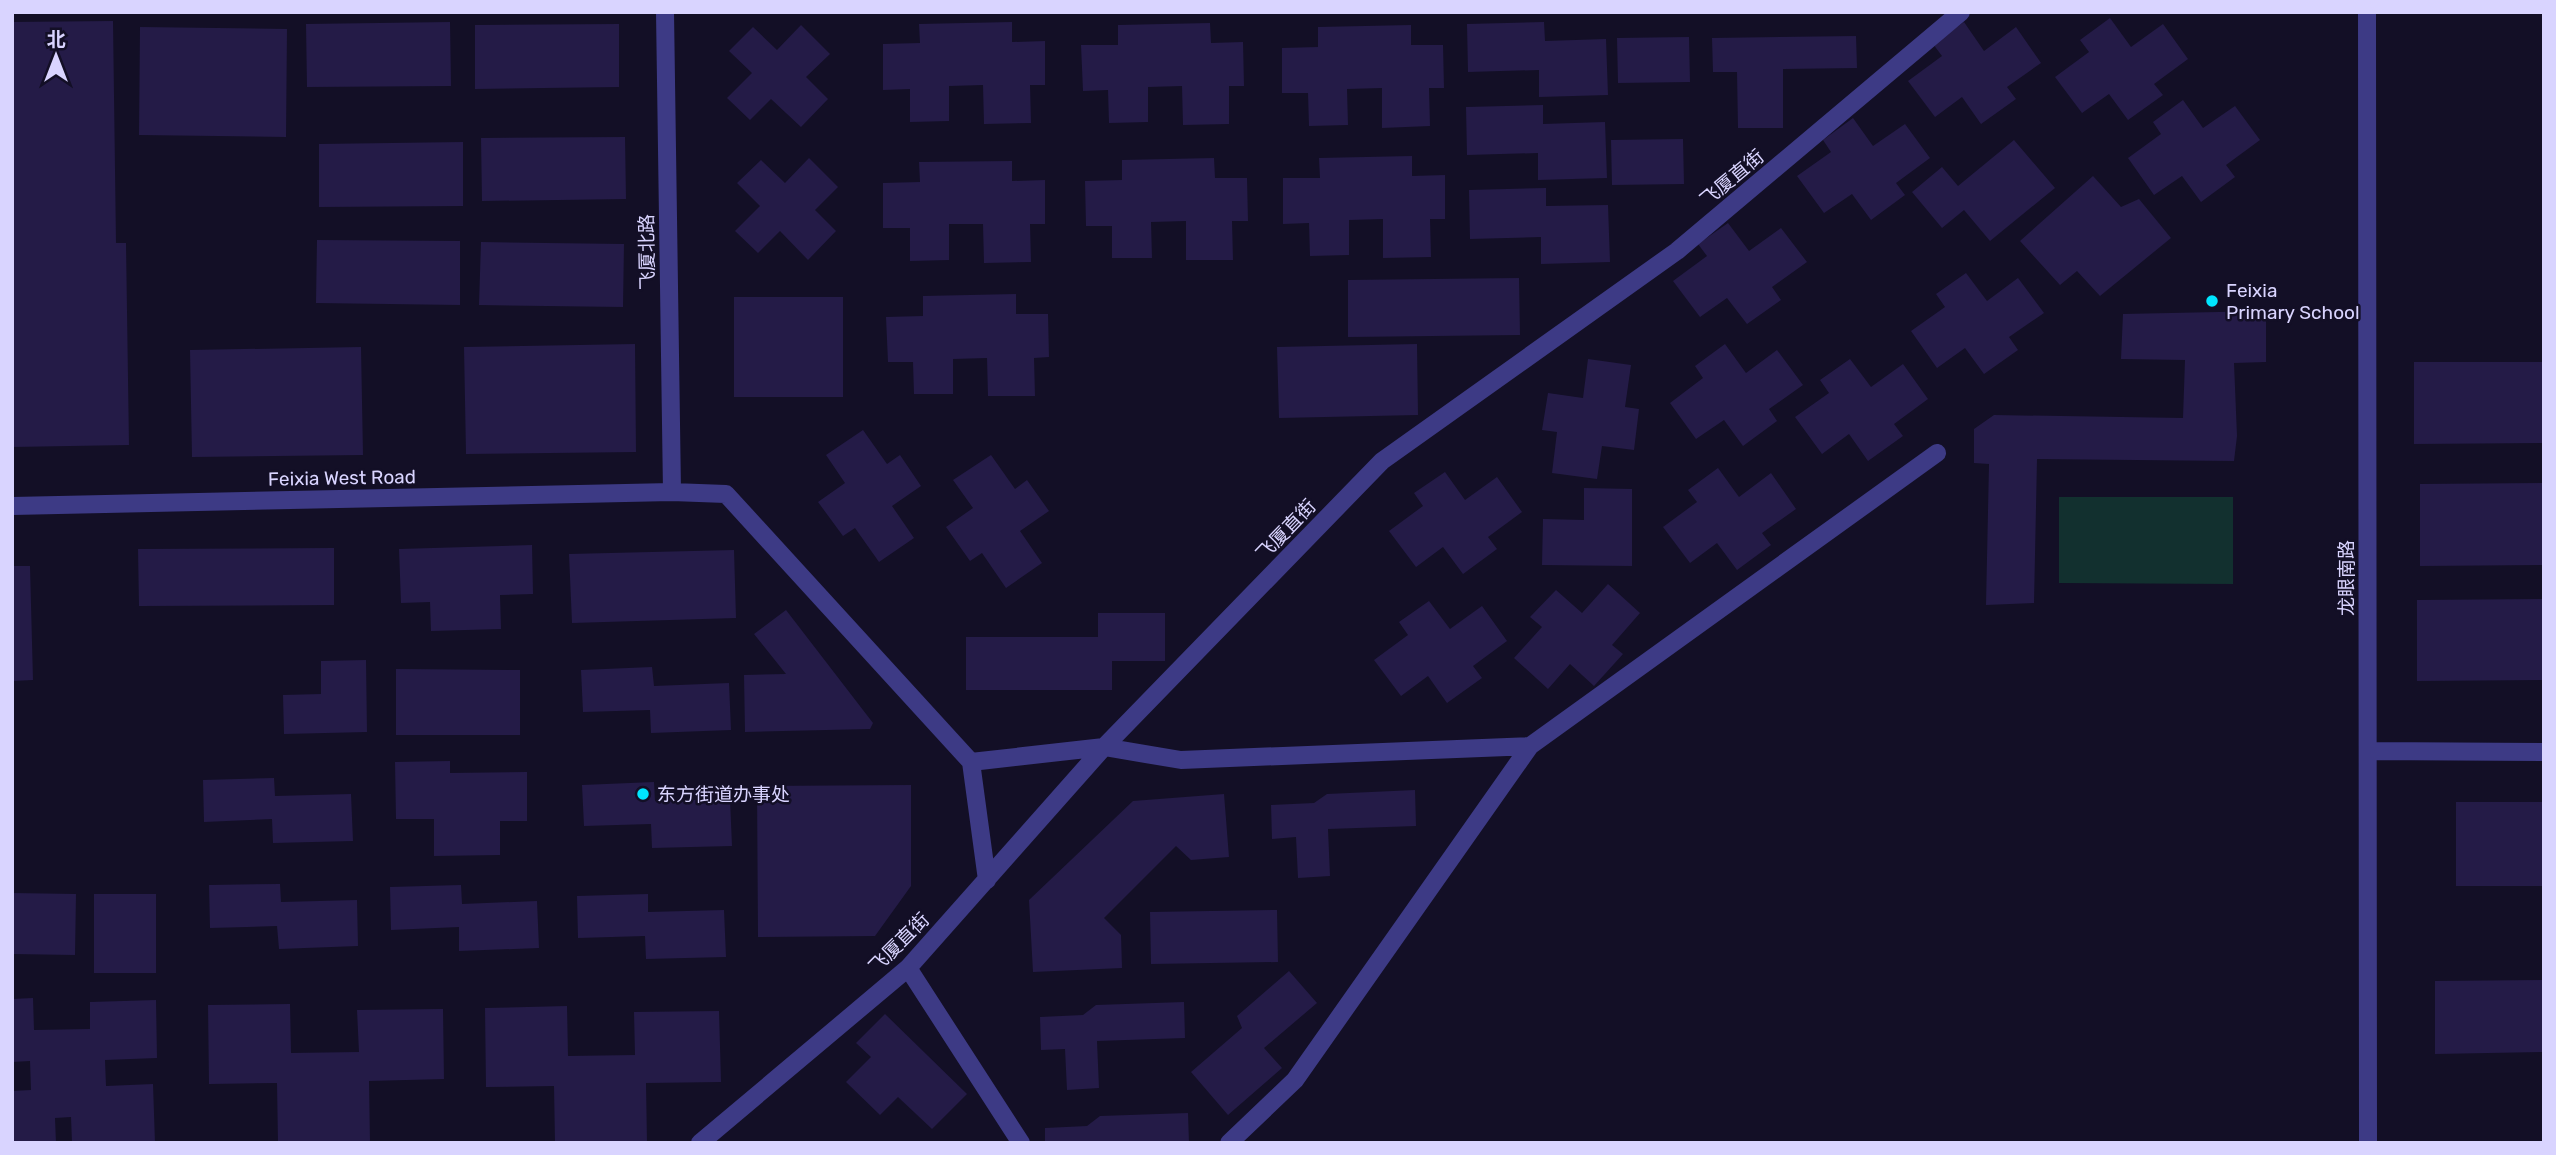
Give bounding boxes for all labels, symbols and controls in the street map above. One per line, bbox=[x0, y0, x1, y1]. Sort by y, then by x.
north arrow bbox=[21, 21, 91, 91]
text: 北 bbox=[46, 28, 66, 51]
street label: 飞厦直街 bbox=[1695, 145, 1769, 211]
street label: 飞厦北路 bbox=[635, 214, 659, 290]
place label: Feixia Primary School bbox=[2226, 279, 2360, 324]
marker: Feixia Primary School bbox=[2204, 293, 2220, 309]
street label: Feixia West Road bbox=[268, 465, 416, 491]
street label: 飞厦直街 bbox=[1251, 495, 1321, 565]
street label: 龙眼南路 bbox=[2335, 540, 2358, 616]
place label: 东方街道办事处 bbox=[657, 783, 790, 806]
marker: 东方街道办事处 bbox=[635, 786, 651, 802]
street label: 飞厦直街 bbox=[864, 908, 934, 978]

